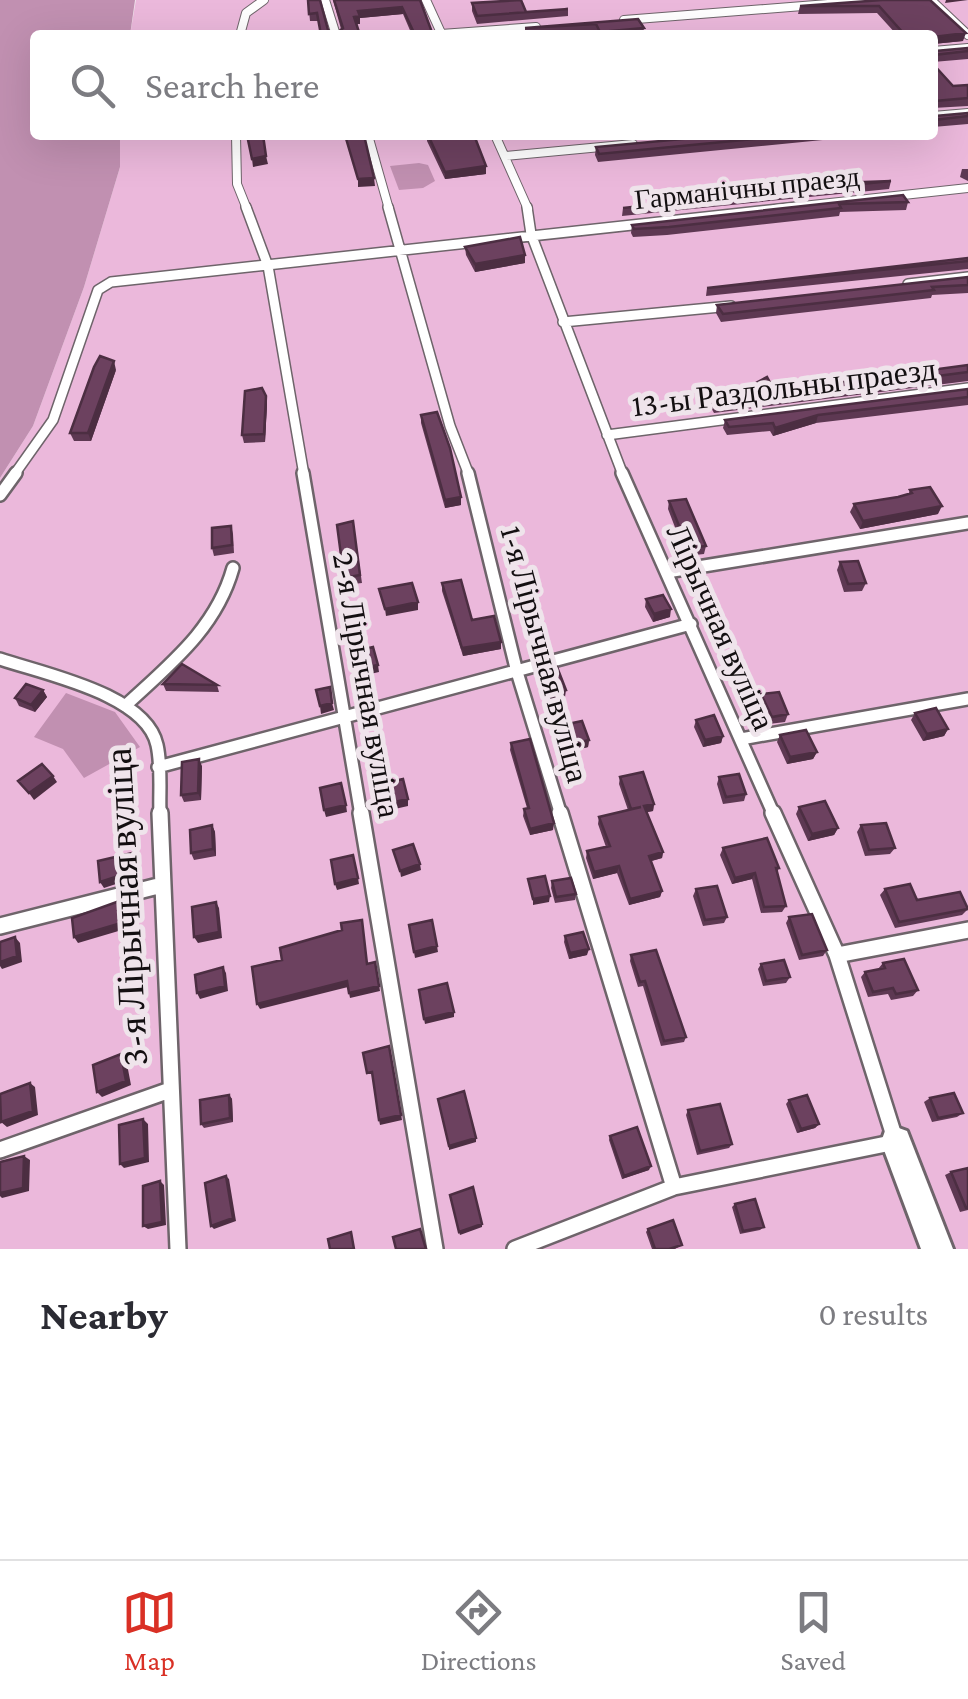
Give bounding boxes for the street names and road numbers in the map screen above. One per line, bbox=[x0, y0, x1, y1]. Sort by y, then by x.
street label: Гарманічны праезд bbox=[633, 161, 861, 215]
street label: 13-ы Раздольны праезд bbox=[630, 350, 938, 424]
street label: Лірычная вуліца bbox=[660, 519, 782, 735]
street label: 1-я Лірычная вуліца bbox=[493, 522, 597, 786]
street label: 2-я Лірычная вуліца bbox=[326, 550, 408, 820]
street label: 3-я Лірычная вуліца bbox=[97, 747, 155, 1067]

